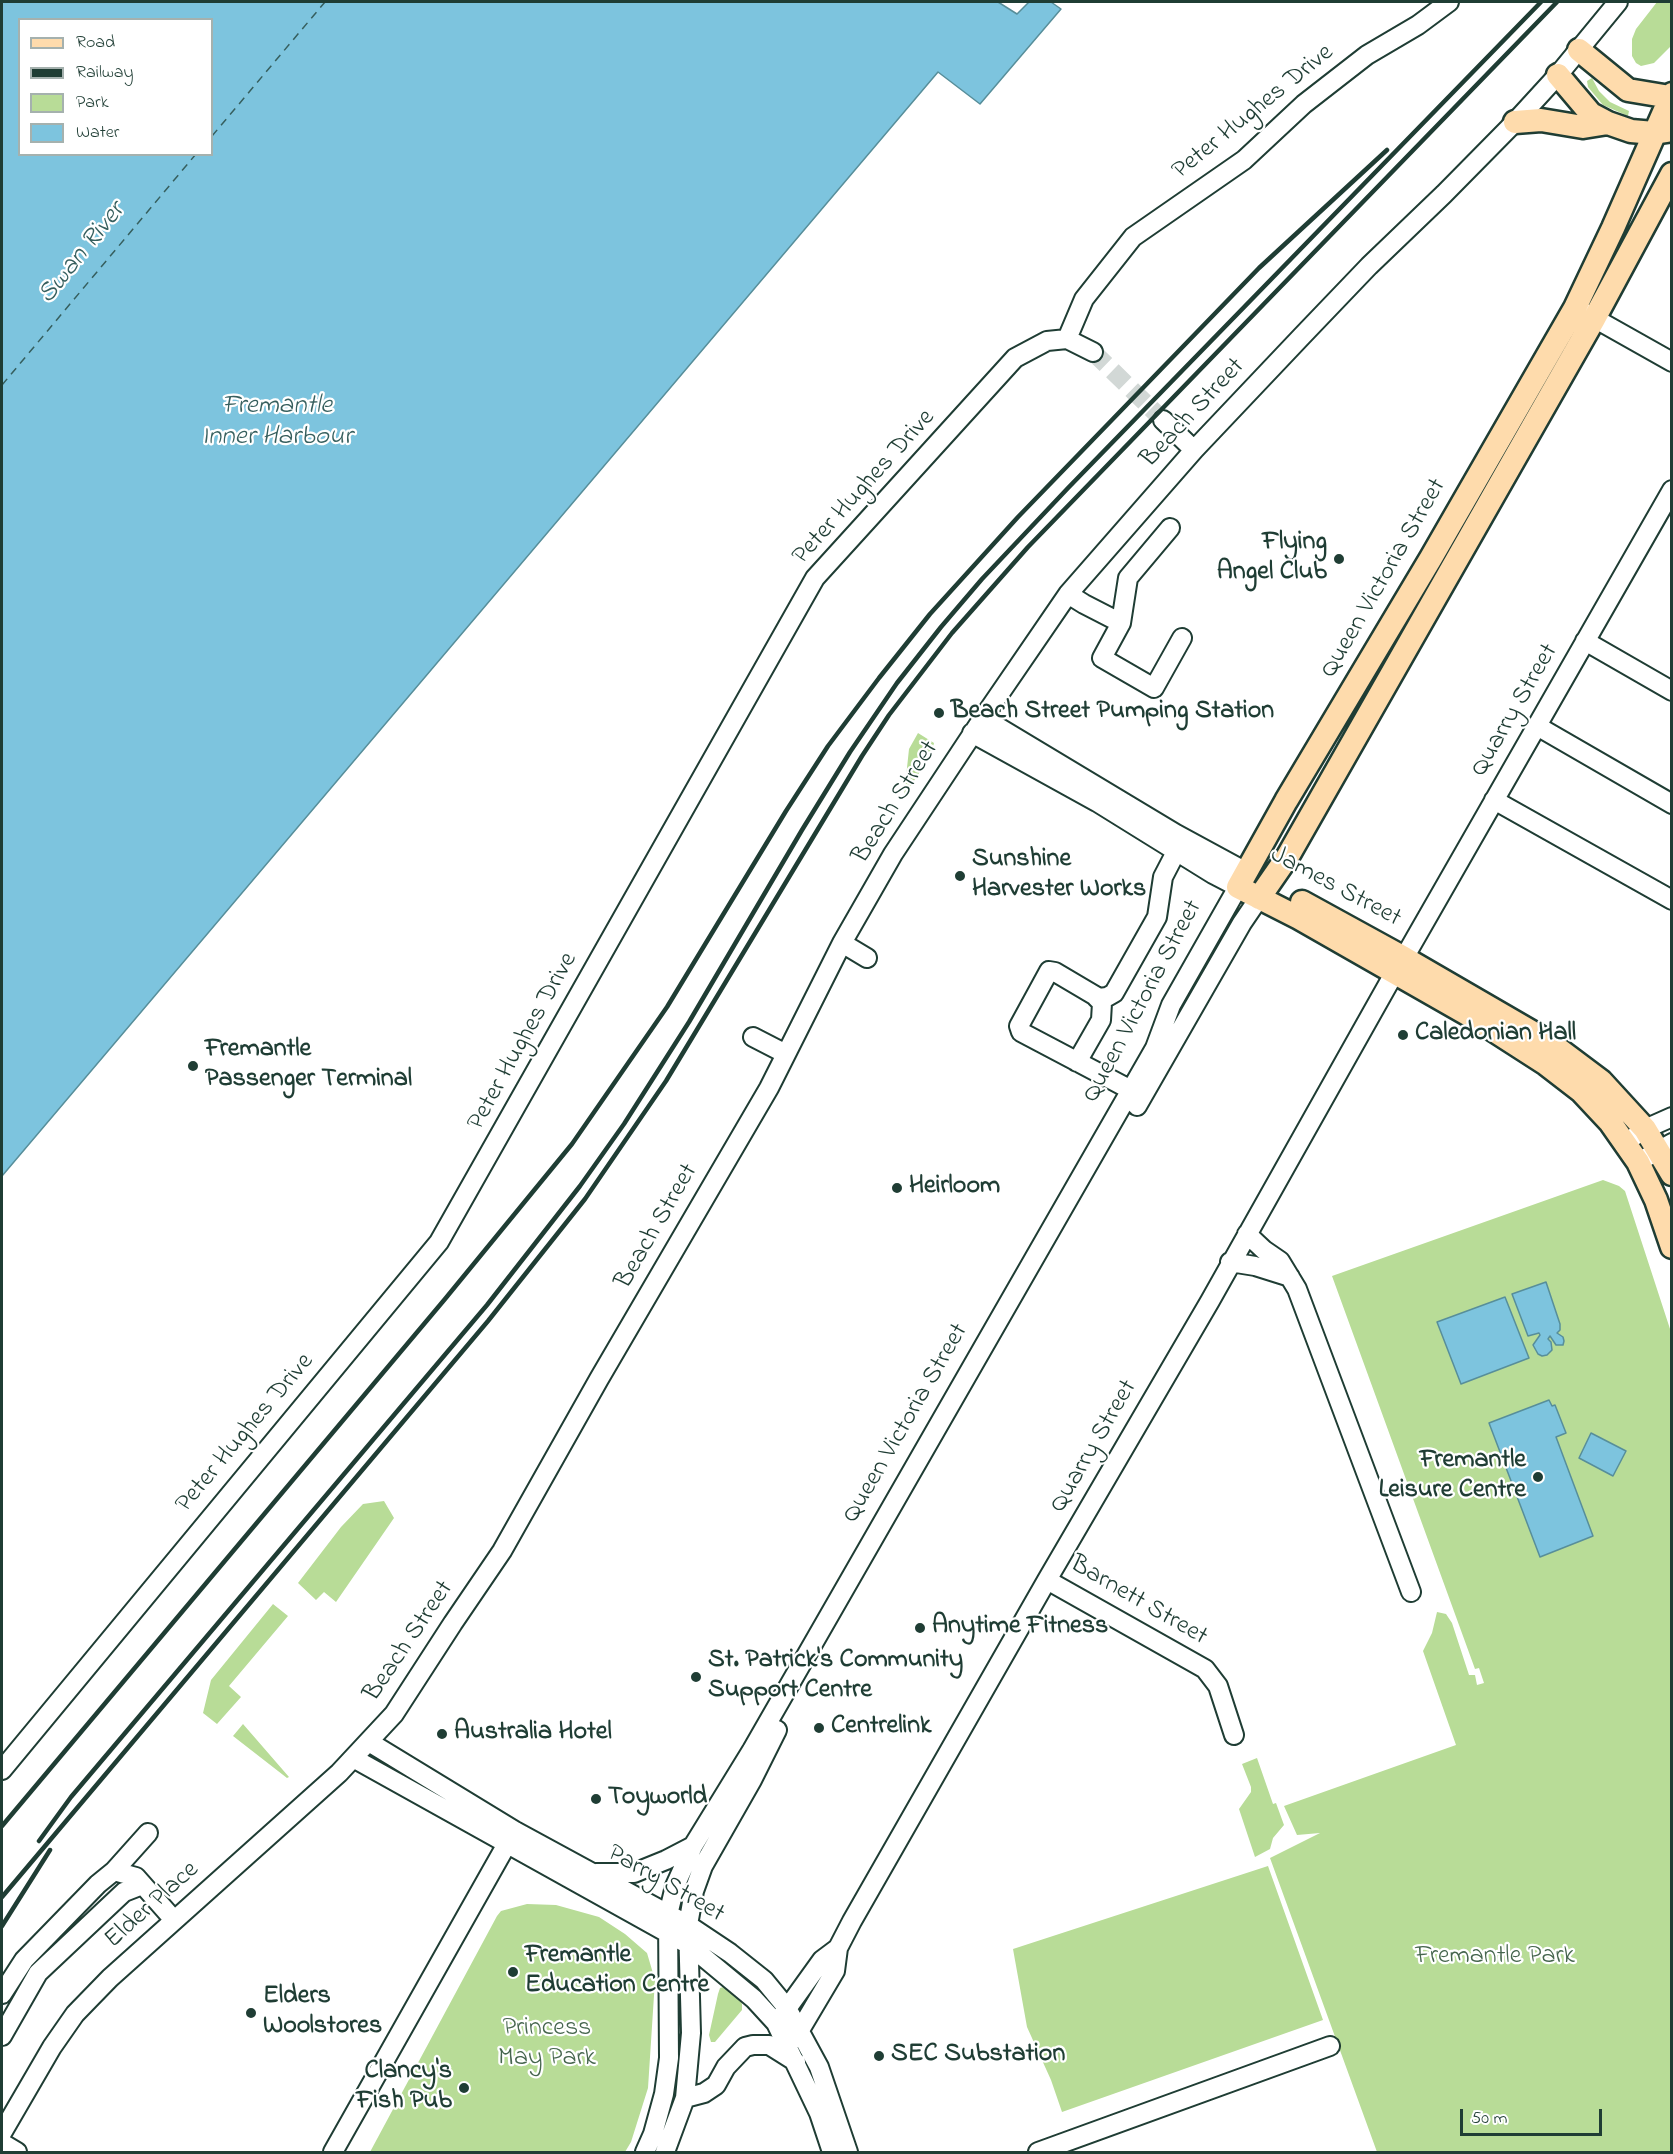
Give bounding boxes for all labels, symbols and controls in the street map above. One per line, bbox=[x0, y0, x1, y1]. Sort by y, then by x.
legend bbox=[18, 18, 213, 156]
text: Road bbox=[76, 30, 115, 56]
street label: Peter Hughes Drive bbox=[1167, 38, 1341, 188]
text: Railway bbox=[76, 60, 133, 86]
text: Park bbox=[76, 90, 109, 116]
text: Water bbox=[76, 120, 119, 146]
water label: Swan River bbox=[32, 197, 134, 311]
street label: Beach Street bbox=[1135, 352, 1253, 476]
water label: Fremantle Inner Harbour bbox=[202, 392, 352, 455]
street label: Peter Hughes Drive bbox=[787, 404, 943, 572]
street label: Queen Victoria Street bbox=[1315, 474, 1455, 684]
place label: Flying Angel Club bbox=[1217, 528, 1327, 590]
marker: Flying Angel Club bbox=[1332, 552, 1346, 566]
street label: Quarry Street bbox=[1465, 639, 1567, 783]
place label: Beach Street Pumping Station bbox=[951, 697, 1274, 729]
marker: Beach Street Pumping Station bbox=[932, 706, 946, 720]
street label: Beach Street bbox=[847, 736, 947, 870]
street label: James Street bbox=[1264, 840, 1406, 936]
place label: Sunshine Harvester Works bbox=[972, 845, 1146, 906]
marker: Sunshine Harvester Works bbox=[953, 869, 967, 883]
street label: Queen Victoria Street bbox=[1077, 895, 1211, 1109]
street label: Peter Hughes Drive bbox=[462, 948, 586, 1136]
place label: Caledonian Hall bbox=[1415, 1019, 1576, 1051]
marker: Caledonian Hall bbox=[1396, 1028, 1410, 1042]
place label: Fremantle Passenger Terminal bbox=[205, 1035, 412, 1096]
marker: Fremantle Passenger Terminal bbox=[186, 1059, 200, 1073]
street label: Beach Street bbox=[610, 1159, 706, 1295]
place label: Heirloom bbox=[909, 1172, 1000, 1204]
marker: Heirloom bbox=[890, 1181, 904, 1195]
street label: Queen Victoria Street bbox=[837, 1319, 977, 1529]
street label: Peter Hughes Drive bbox=[170, 1348, 322, 1520]
street label: Quarry Street bbox=[1044, 1375, 1146, 1519]
place label: Fremantle Leisure Centre bbox=[1379, 1446, 1526, 1508]
marker: Fremantle Leisure Centre bbox=[1531, 1470, 1545, 1484]
street label: Barnett Street bbox=[1064, 1550, 1212, 1654]
street label: Beach Street bbox=[358, 1576, 462, 1708]
place label: Anytime Fitness bbox=[932, 1612, 1108, 1644]
marker: Anytime Fitness bbox=[913, 1621, 927, 1635]
place label: St. Patrick's Community Support Centre bbox=[708, 1646, 963, 1708]
marker: St. Patrick's Community Support Centre bbox=[689, 1670, 703, 1684]
place label: Centrelink bbox=[831, 1712, 931, 1744]
place label: Australia Hotel bbox=[454, 1718, 612, 1750]
marker: Centrelink bbox=[812, 1721, 826, 1735]
marker: Australia Hotel bbox=[435, 1727, 449, 1741]
place label: Toyworld bbox=[608, 1783, 707, 1815]
marker: Toyworld bbox=[589, 1792, 603, 1806]
street label: Parry Street bbox=[601, 1839, 729, 1931]
street label: Elder Place bbox=[99, 1856, 207, 1956]
place label: Fremantle Education Centre bbox=[525, 1941, 709, 2002]
park label: Fremantle Park bbox=[1415, 1942, 1575, 1974]
marker: Fremantle Education Centre bbox=[506, 1965, 520, 1979]
place label: Elders Woolstores bbox=[263, 1982, 382, 2044]
marker: Elders Woolstores bbox=[244, 2006, 258, 2020]
park label: Princess May Park bbox=[498, 2014, 596, 2076]
place label: SEC Substation bbox=[891, 2040, 1065, 2072]
marker: SEC Substation bbox=[872, 2049, 886, 2063]
place label: Clancy's Fish Pub bbox=[356, 2057, 452, 2118]
marker: Clancy's Fish Pub bbox=[457, 2081, 471, 2095]
scale bar bbox=[1463, 2097, 1606, 2135]
text: 50 m bbox=[1471, 2106, 1508, 2132]

